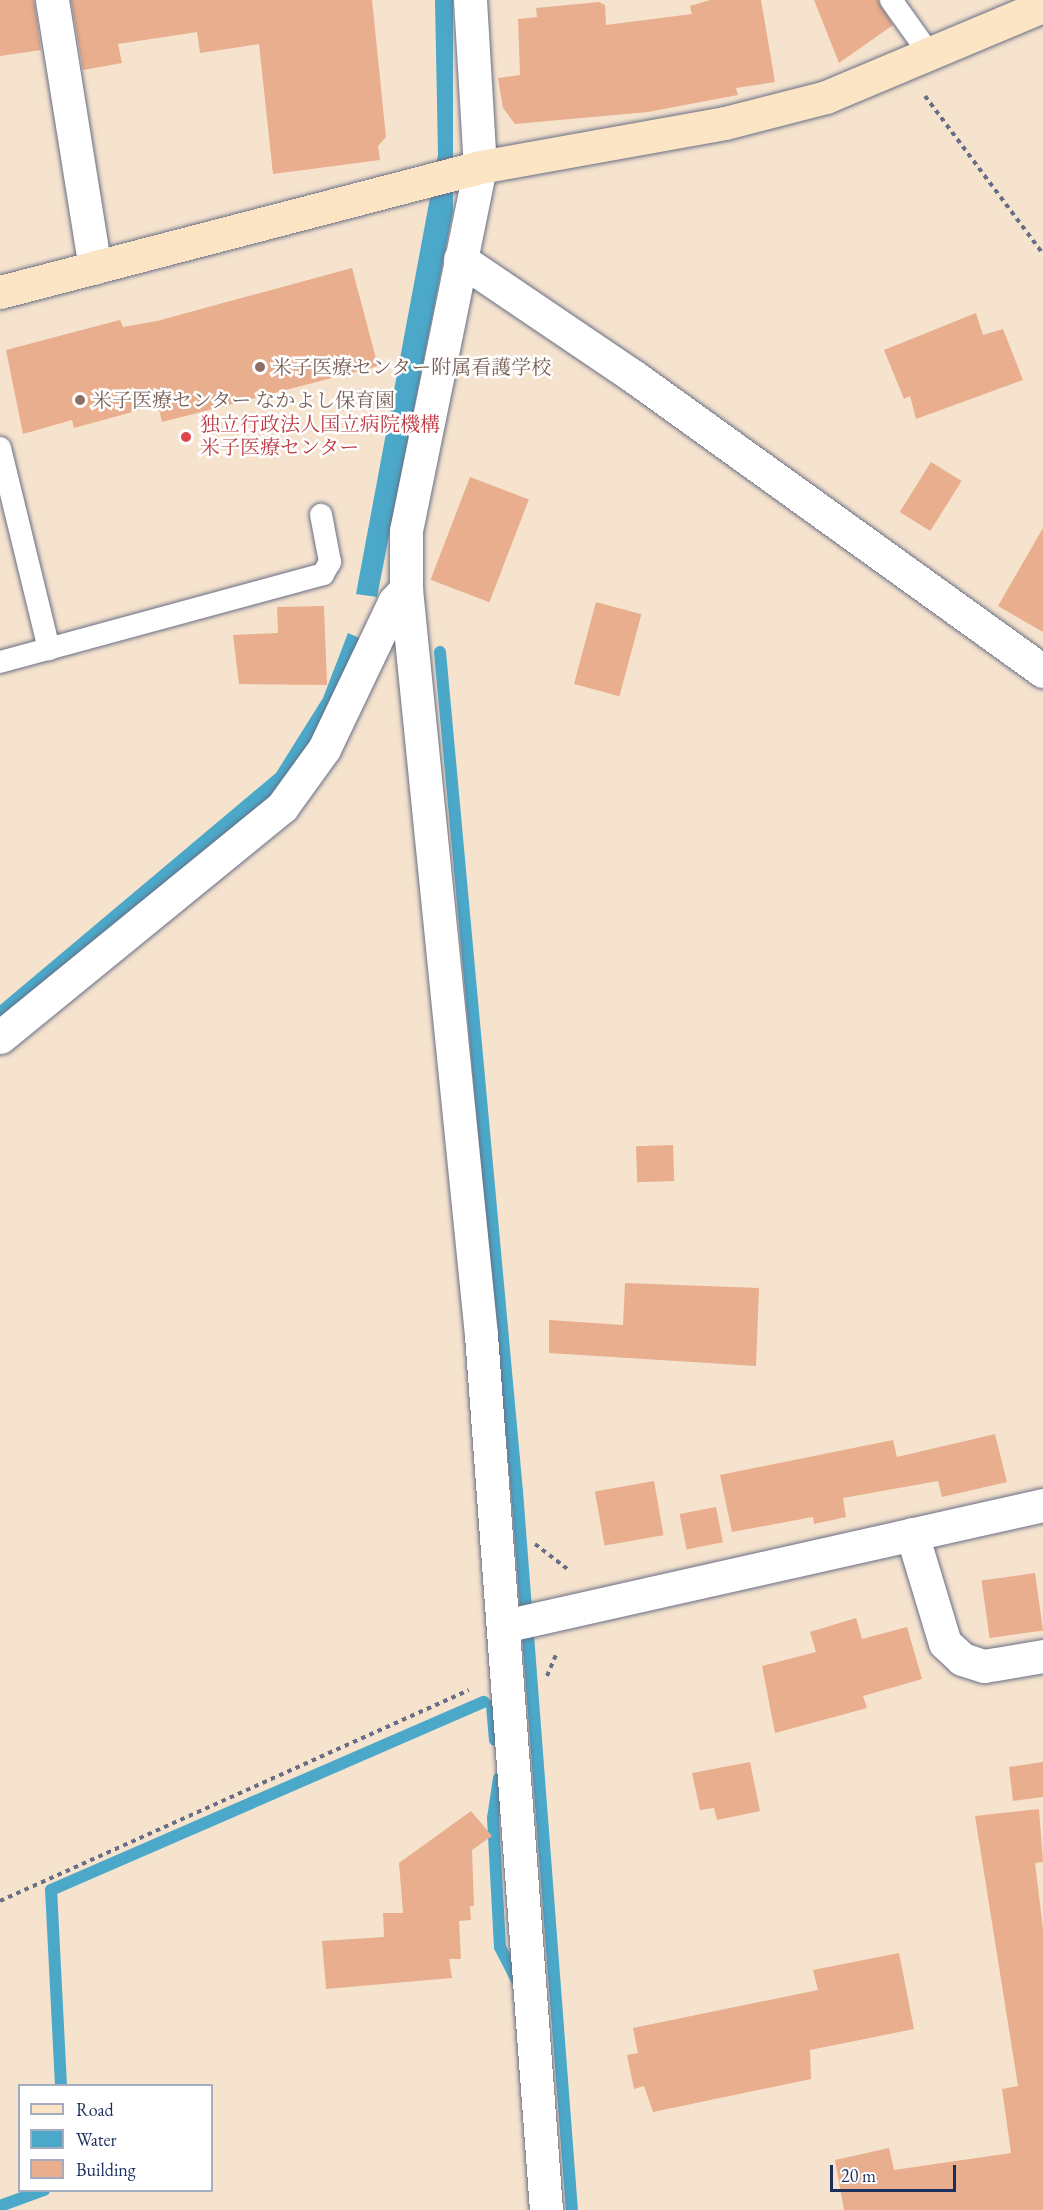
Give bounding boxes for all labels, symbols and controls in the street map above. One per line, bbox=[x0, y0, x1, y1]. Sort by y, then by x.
place label: 米子医療センター附属看護学校 bbox=[272, 355, 552, 379]
marker: 米子医療センター附属看護学校 bbox=[253, 360, 267, 374]
place label: 米子医療センター なかよし保育園 bbox=[92, 388, 396, 412]
marker: 米子医療センター なかよし保育園 bbox=[73, 393, 87, 407]
place label: 独立行政法人国立病院機構 米子医療センター bbox=[200, 413, 440, 460]
marker: 独立行政法人国立病院機構 米子医療センター bbox=[177, 428, 195, 446]
legend bbox=[18, 2084, 213, 2192]
text: Road bbox=[76, 2098, 114, 2121]
text: Water bbox=[76, 2128, 117, 2151]
scale bar bbox=[833, 2153, 959, 2191]
text: Building bbox=[76, 2158, 136, 2181]
text: 20 m bbox=[841, 2164, 876, 2187]

